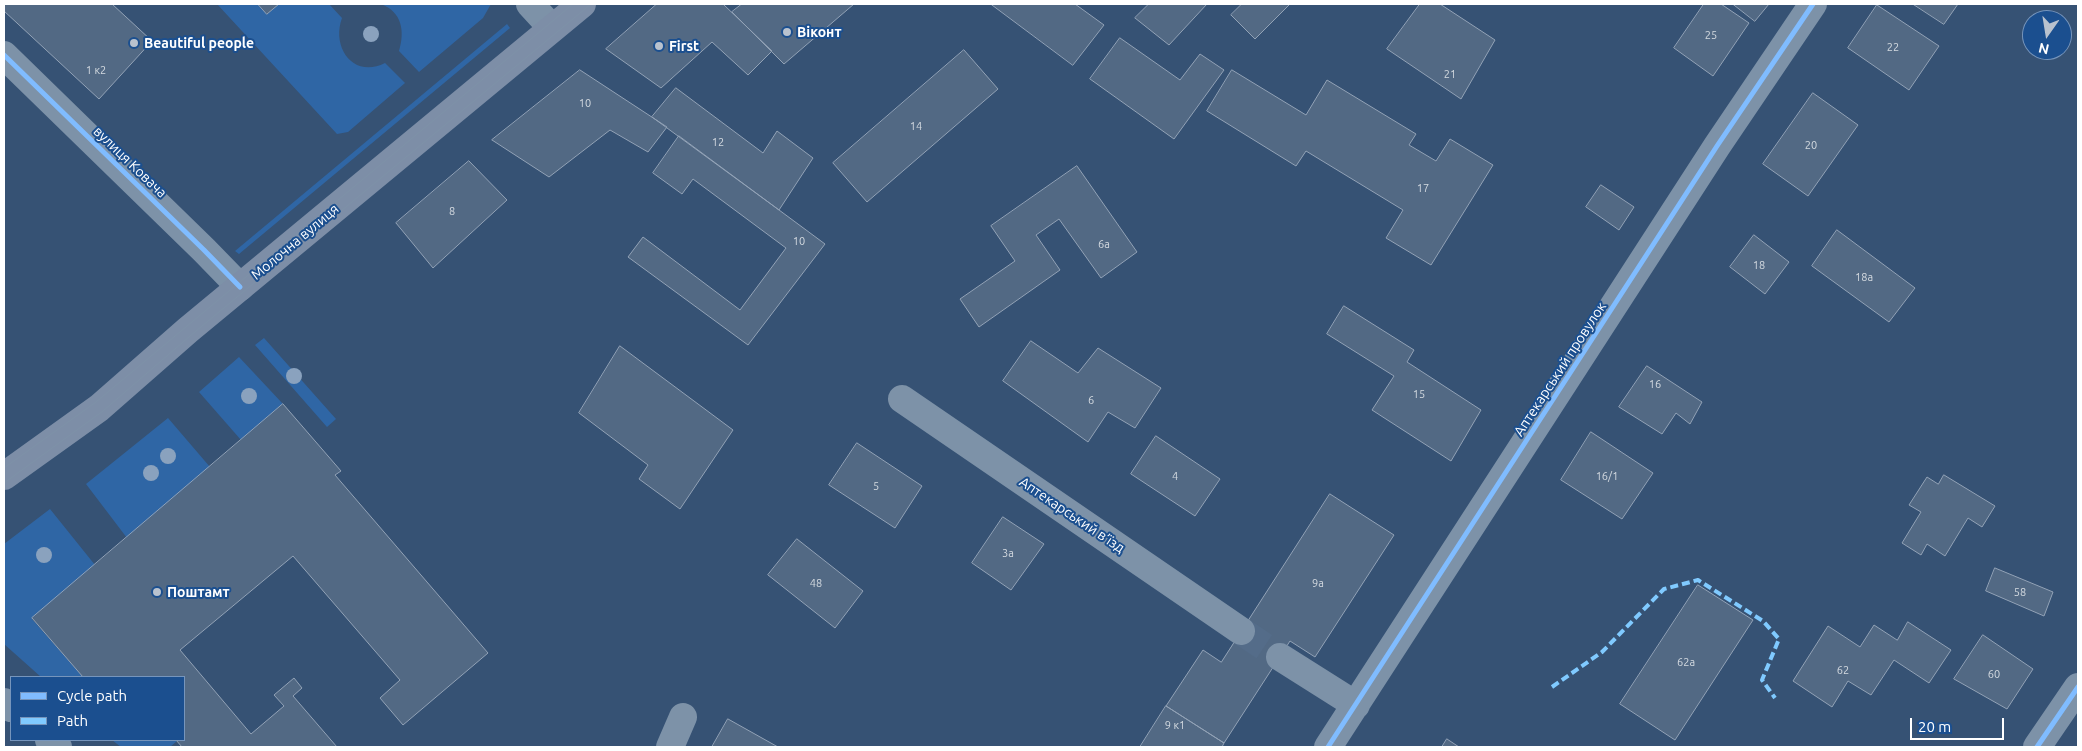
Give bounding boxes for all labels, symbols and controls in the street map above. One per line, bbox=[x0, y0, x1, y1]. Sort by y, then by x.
north arrow bbox=[2022, 10, 2072, 60]
place label: Віконт bbox=[797, 24, 841, 40]
marker: Віконт bbox=[781, 26, 793, 38]
house number: 25 bbox=[1705, 28, 1717, 42]
place label: Beautiful people bbox=[144, 35, 254, 51]
marker: Beautiful people bbox=[128, 37, 140, 49]
place label: First bbox=[669, 38, 699, 54]
marker: First bbox=[653, 40, 665, 52]
house number: 22 bbox=[1887, 40, 1899, 54]
text: N bbox=[2037, 40, 2051, 58]
house number: 1 к2 bbox=[86, 63, 106, 77]
house number: 21 bbox=[1444, 67, 1456, 81]
house number: 10 bbox=[579, 96, 591, 110]
house number: 14 bbox=[910, 119, 922, 133]
street label: вулиця Ковача bbox=[90, 123, 170, 201]
house number: 12 bbox=[712, 135, 724, 149]
house number: 20 bbox=[1805, 138, 1817, 152]
house number: 17 bbox=[1417, 181, 1429, 195]
street label: Молочна вулиця bbox=[248, 201, 342, 283]
house number: 8 bbox=[449, 204, 455, 218]
house number: 10 bbox=[793, 234, 805, 248]
house number: 6а bbox=[1098, 237, 1110, 251]
house number: 18 bbox=[1753, 258, 1765, 272]
house number: 18а bbox=[1855, 270, 1873, 284]
street label: Аптекарський провулок bbox=[1510, 299, 1610, 439]
house number: 16 bbox=[1649, 377, 1661, 391]
house number: 15 bbox=[1413, 387, 1425, 401]
house number: 6 bbox=[1088, 393, 1094, 407]
house number: 4 bbox=[1172, 469, 1178, 483]
house number: 16/1 bbox=[1596, 469, 1618, 483]
street label: Аптекарський в’їзд bbox=[1016, 473, 1128, 557]
house number: 5 bbox=[873, 479, 879, 493]
house number: 3а bbox=[1002, 546, 1014, 560]
house number: 48 bbox=[810, 576, 822, 590]
house number: 9а bbox=[1312, 576, 1324, 590]
place label: Поштамт bbox=[167, 584, 230, 600]
house number: 58 bbox=[2014, 585, 2026, 599]
marker: Поштамт bbox=[151, 586, 163, 598]
house number: 62а bbox=[1677, 655, 1695, 669]
house number: 62 bbox=[1837, 663, 1849, 677]
house number: 60 bbox=[1988, 667, 2000, 681]
legend bbox=[10, 676, 185, 741]
text: Cycle path bbox=[57, 687, 127, 704]
scale bar bbox=[1912, 708, 2006, 740]
text: Path bbox=[57, 712, 88, 729]
house number: 9 к1 bbox=[1165, 718, 1185, 732]
text: 20 m bbox=[1918, 718, 1951, 735]

